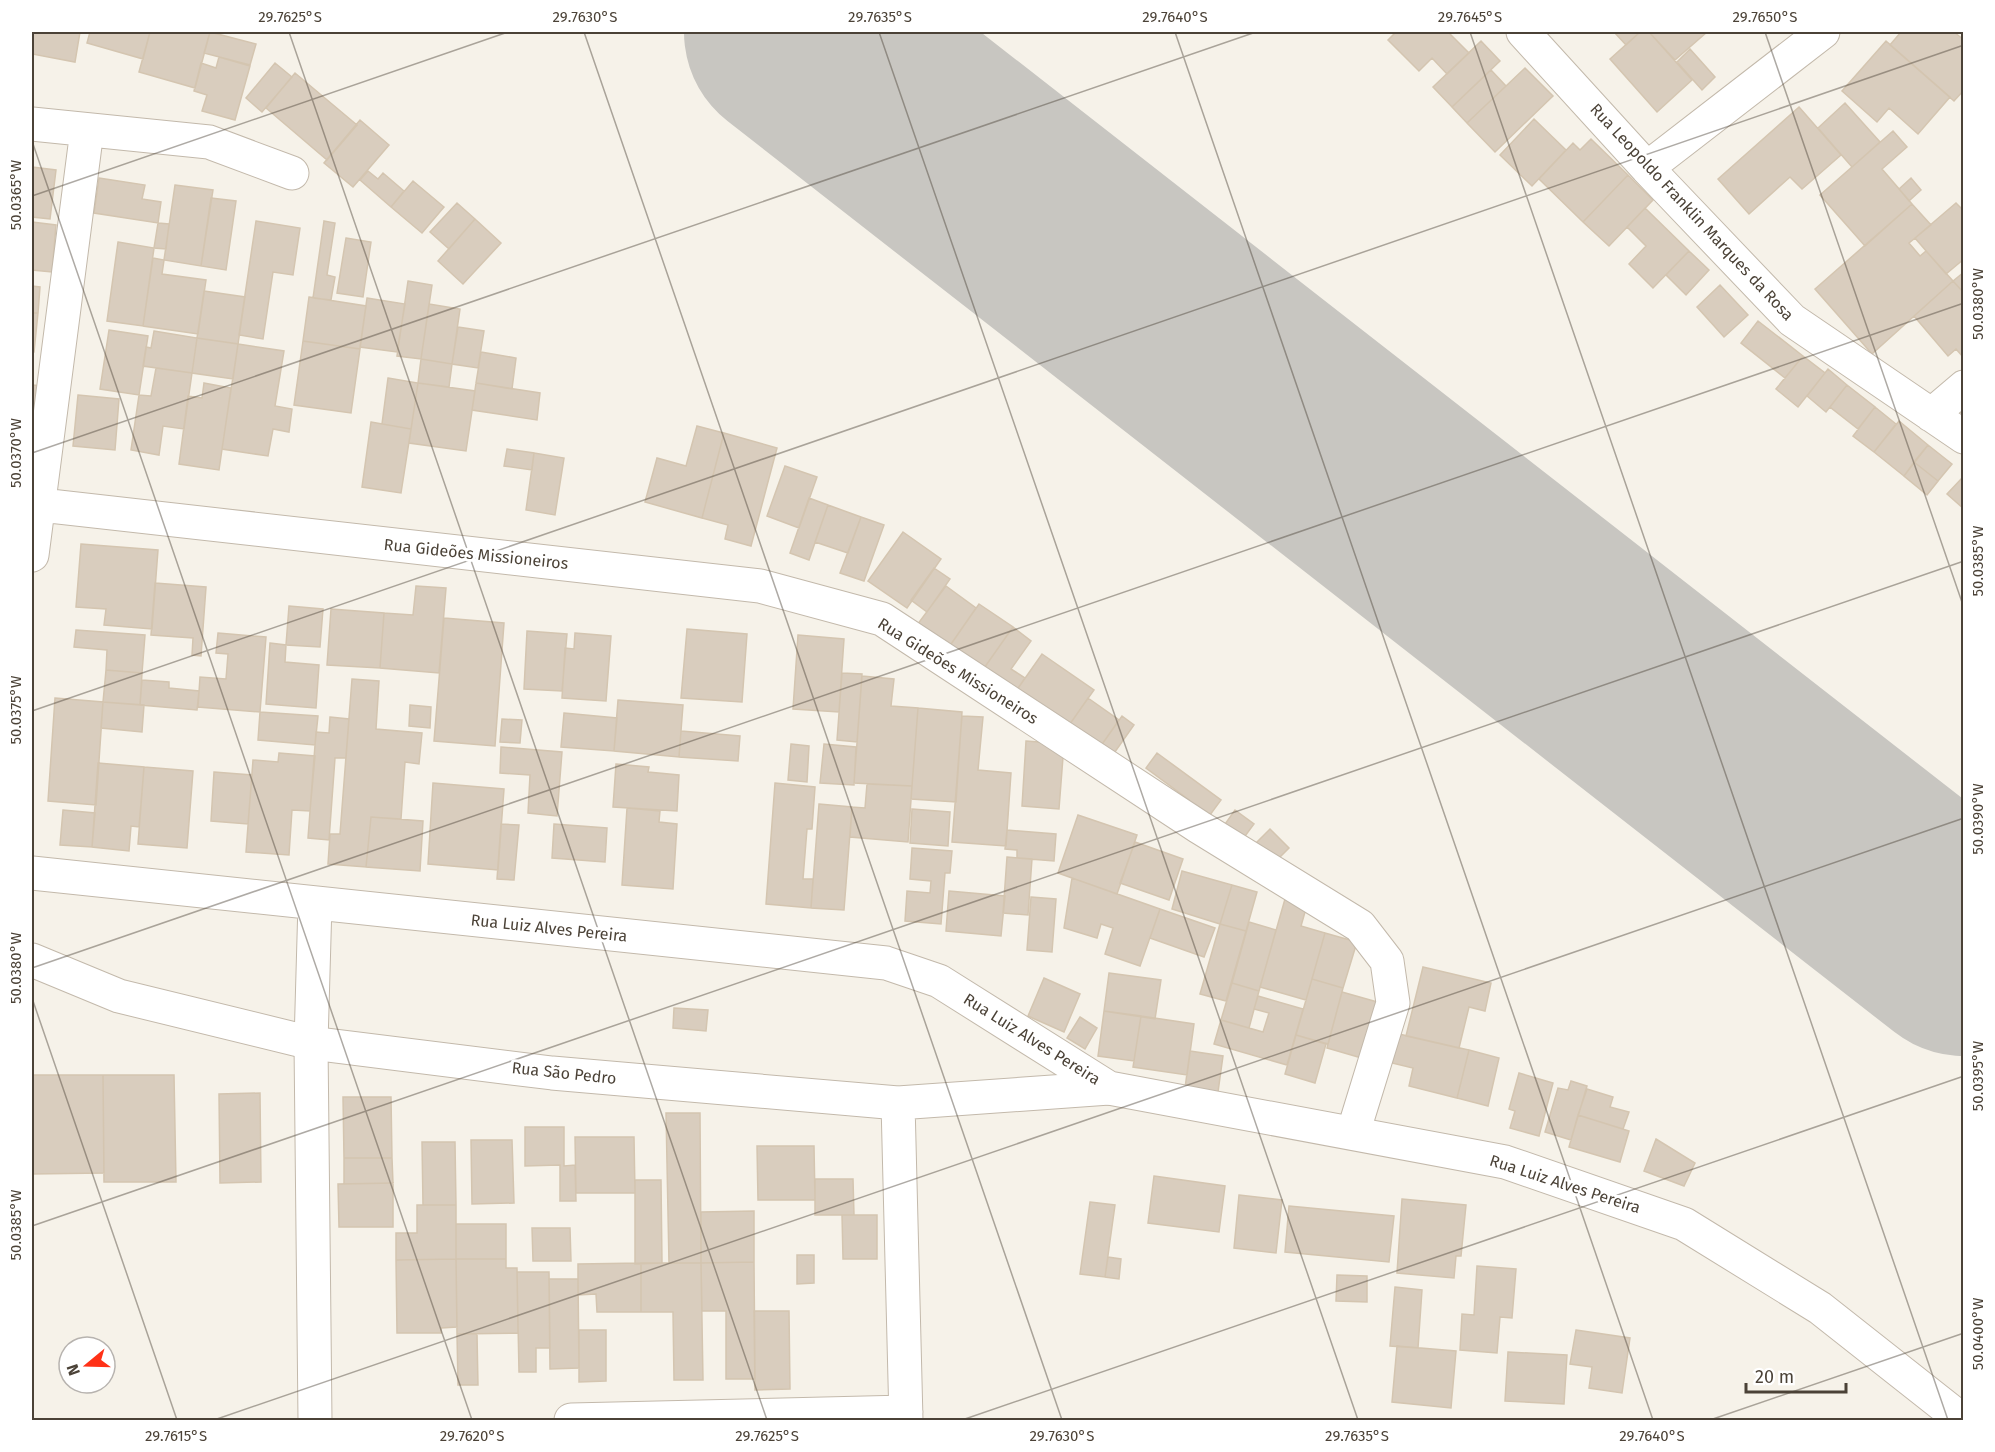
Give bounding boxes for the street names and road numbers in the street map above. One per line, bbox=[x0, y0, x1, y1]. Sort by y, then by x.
street label: Rua Leopoldo Franklin Marques da Rosa bbox=[1586, 100, 1798, 324]
street label: Rua Gideões Missioneiros bbox=[383, 535, 569, 573]
street label: Rua Gideões Missioneiros bbox=[874, 614, 1042, 728]
street label: Rua Luiz Alves Pereira bbox=[470, 910, 628, 946]
street label: Rua Luiz Alves Pereira bbox=[960, 989, 1104, 1089]
street label: Rua São Pedro bbox=[511, 1058, 617, 1088]
street label: Rua Luiz Alves Pereira bbox=[1487, 1151, 1643, 1217]

